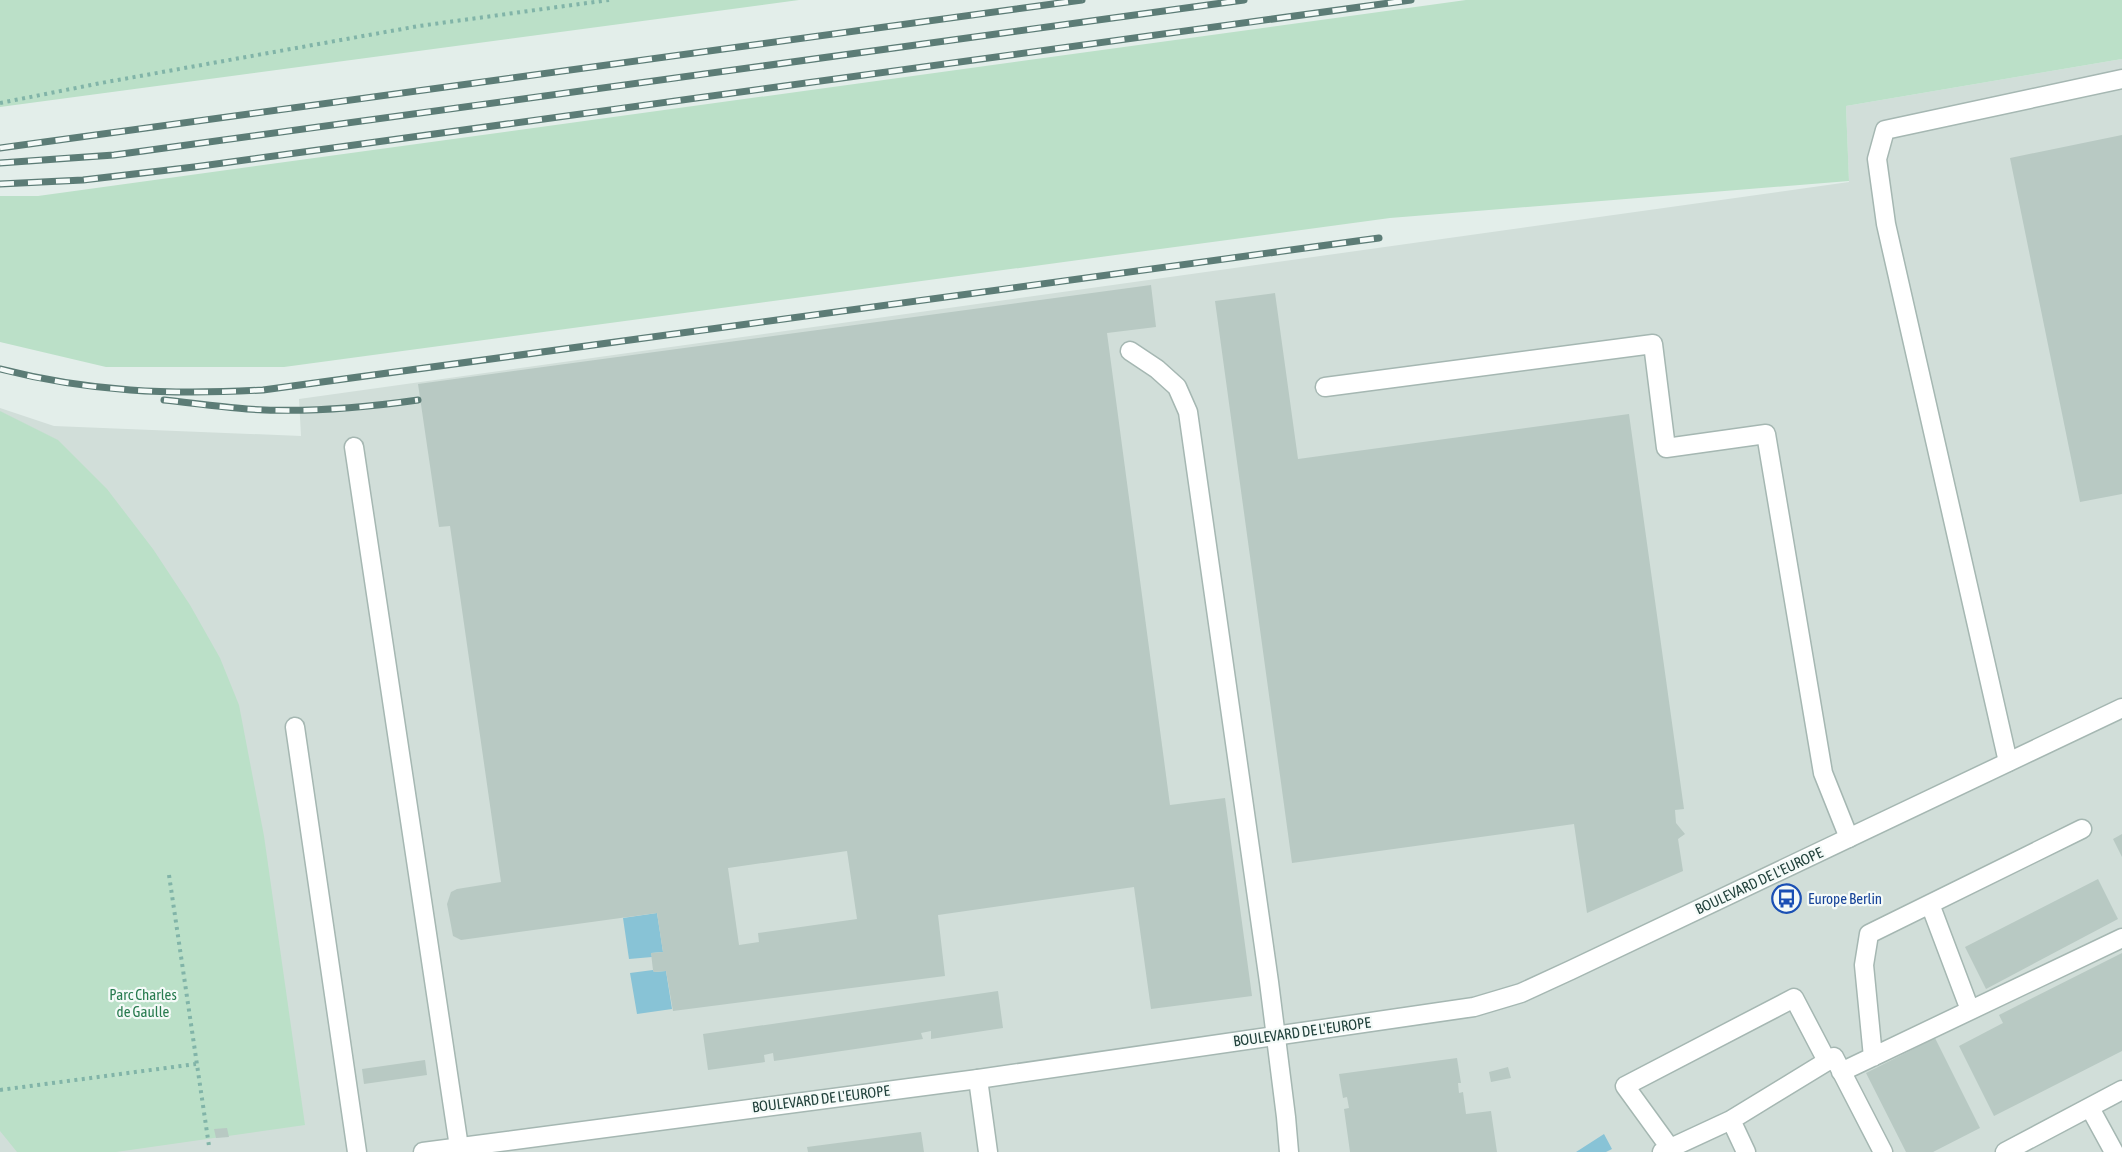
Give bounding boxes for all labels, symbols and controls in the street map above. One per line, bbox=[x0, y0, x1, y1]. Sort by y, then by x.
street label: BOULEVARD DE L'EUROPE bbox=[1692, 843, 1826, 918]
bus stop icon: Europe Berlin bbox=[1771, 883, 1803, 915]
place label: Europe Berlin bbox=[1808, 890, 1882, 907]
park label: Parc Charles de Gaulle bbox=[109, 986, 177, 1020]
street label: BOULEVARD DE L'EUROPE bbox=[1232, 1013, 1372, 1050]
street label: BOULEVARD DE L'EUROPE bbox=[751, 1082, 891, 1115]

